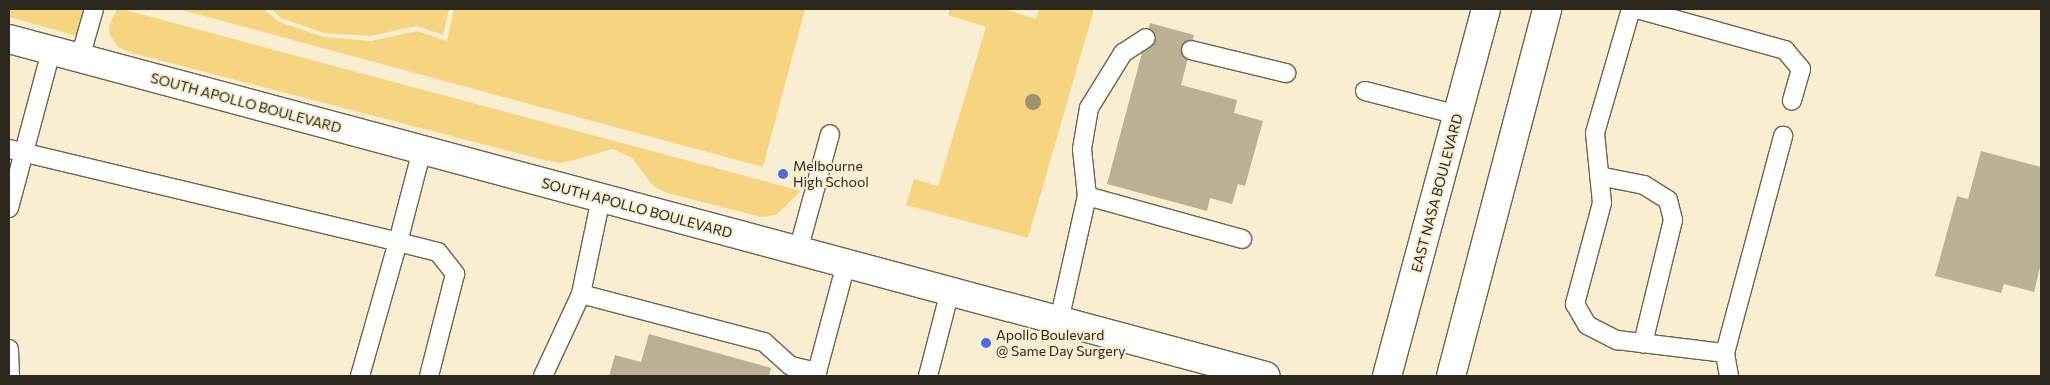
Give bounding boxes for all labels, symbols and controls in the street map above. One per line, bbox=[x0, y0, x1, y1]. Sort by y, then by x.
street label: SOUTH APOLLO BOULEVARD bbox=[149, 69, 343, 137]
street label: EAST NASA BOULEVARD bbox=[1408, 112, 1466, 274]
place label: Melbourne High School bbox=[793, 158, 869, 190]
marker: Melbourne High School bbox=[777, 168, 789, 180]
street label: SOUTH APOLLO BOULEVARD bbox=[540, 174, 734, 242]
place label: Apollo Boulevard @ Same Day Surgery bbox=[996, 327, 1126, 360]
marker: Apollo Boulevard @ Same Day Surgery bbox=[980, 337, 992, 349]

